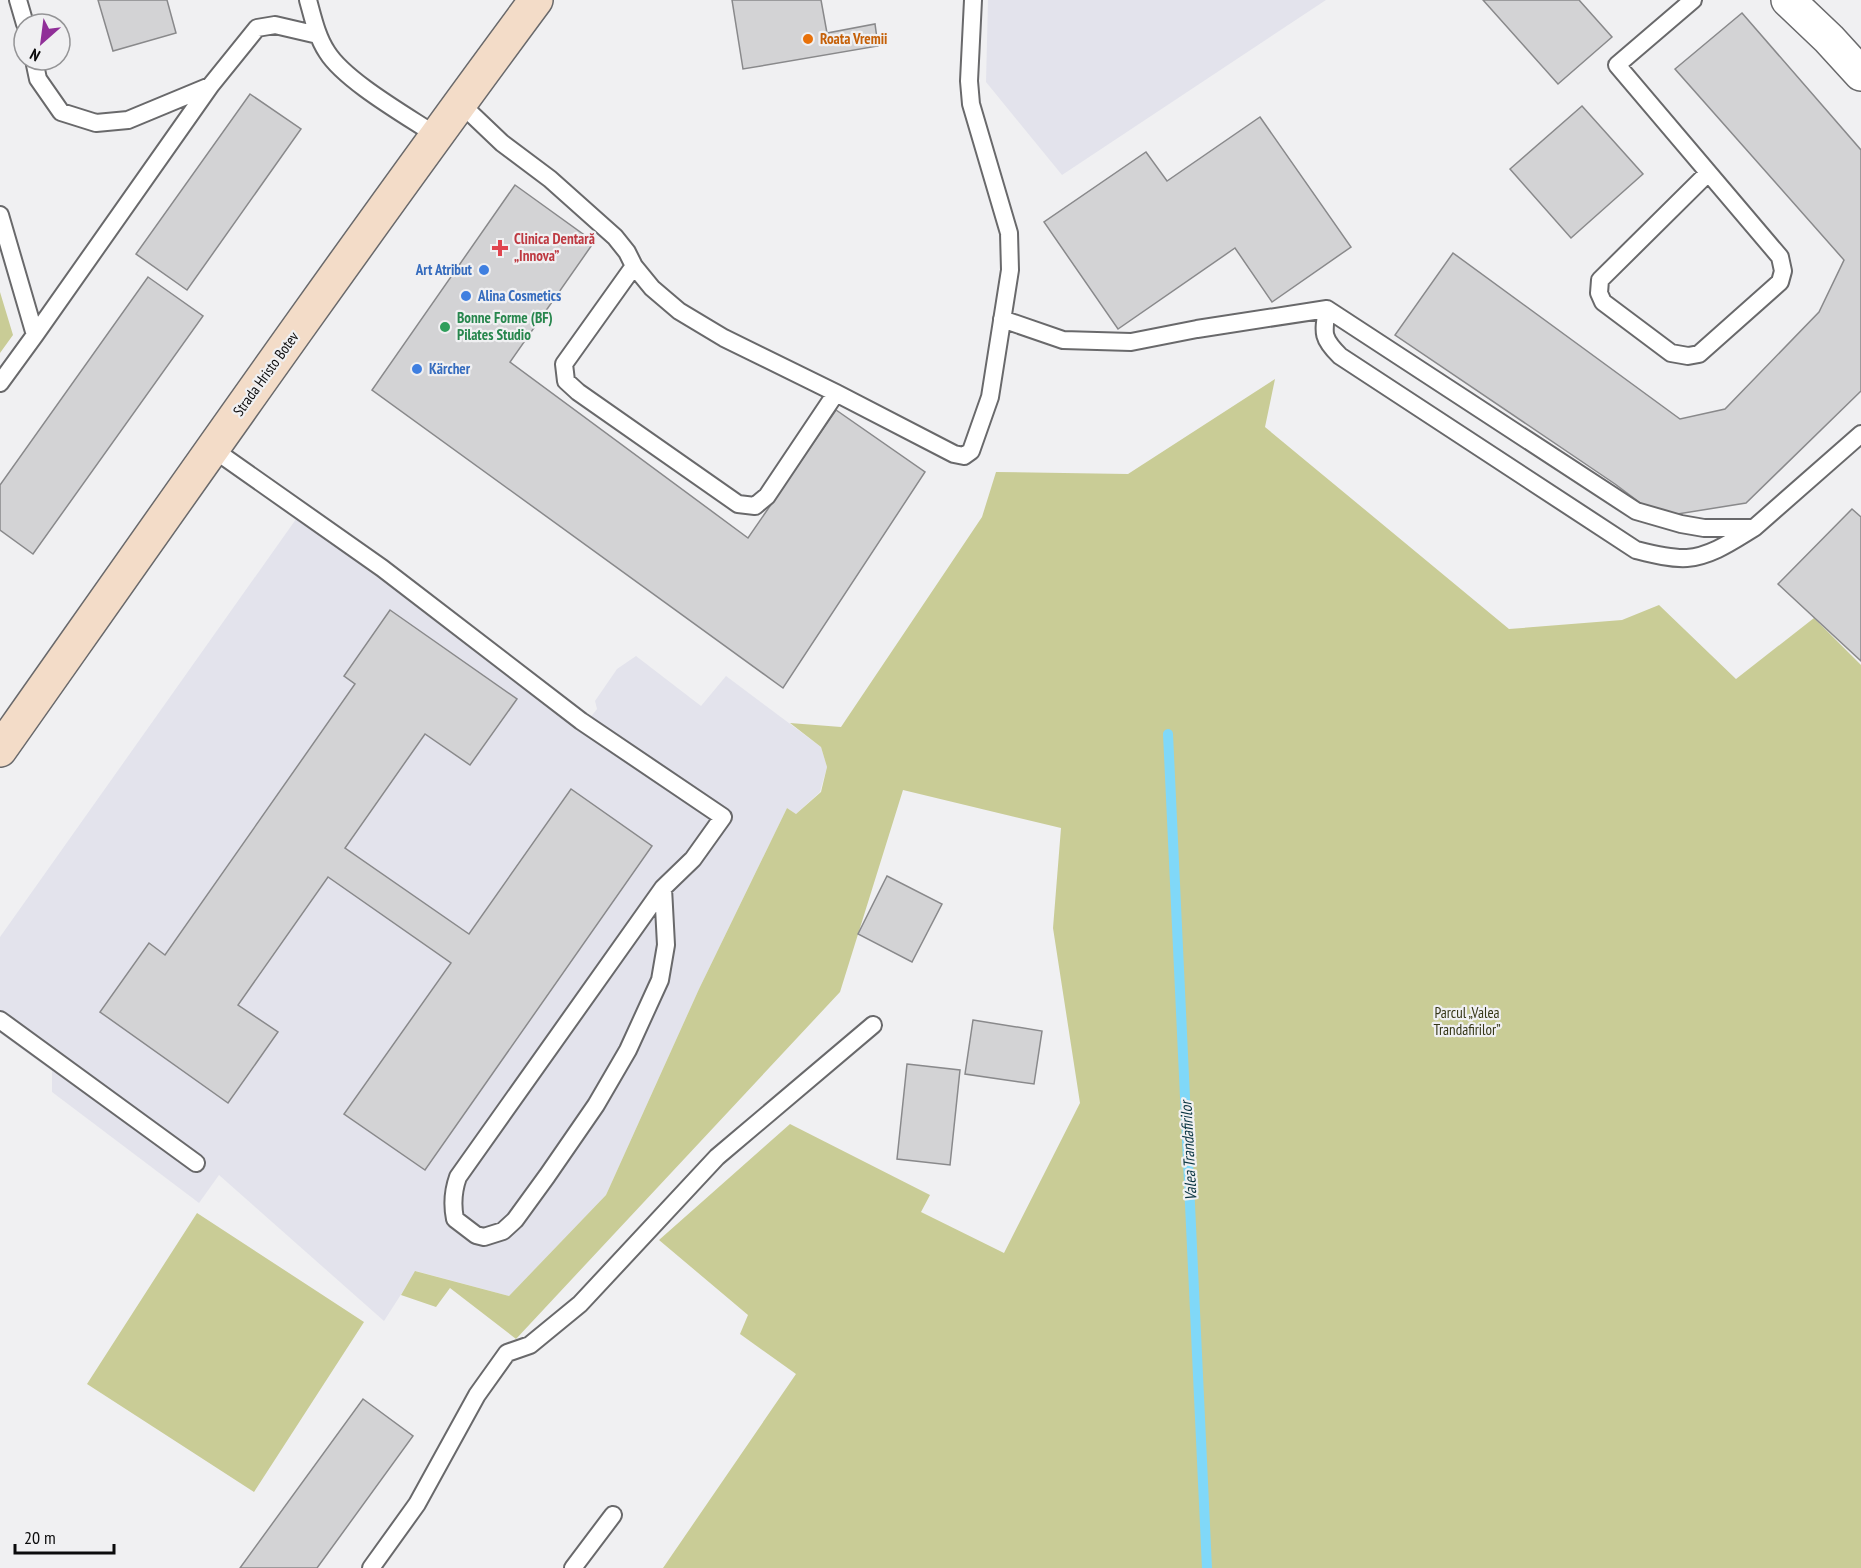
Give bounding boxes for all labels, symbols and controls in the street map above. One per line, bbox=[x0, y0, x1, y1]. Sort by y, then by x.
north arrow bbox=[12, 12, 72, 72]
place label: Roata Vremii bbox=[820, 29, 887, 48]
marker: Roata Vremii bbox=[801, 32, 815, 46]
text: N bbox=[26, 44, 43, 66]
place label: Clinica Dentară „Innova” bbox=[514, 229, 595, 265]
marker: Clinica Dentară „Innova” bbox=[491, 239, 509, 257]
place label: Art Atribut bbox=[415, 260, 473, 279]
marker: Art Atribut bbox=[477, 263, 491, 277]
place label: Alina Cosmetics bbox=[477, 286, 561, 305]
marker: Alina Cosmetics bbox=[459, 289, 473, 303]
place label: Bonne Forme (BF) Pilates Studio bbox=[457, 308, 553, 344]
marker: Bonne Forme (BF) Pilates Studio bbox=[438, 320, 452, 334]
street label: Strada Hristo Botev bbox=[229, 328, 303, 420]
place label: Kärcher bbox=[429, 359, 471, 378]
marker: Kärcher bbox=[410, 362, 424, 376]
park label: Parcul „Valea Trandafirilor” bbox=[1434, 1003, 1500, 1039]
water label: Valea Trandafirilor bbox=[1175, 1098, 1201, 1201]
scale bar bbox=[15, 1517, 114, 1555]
text: 20 m bbox=[24, 1526, 56, 1549]

